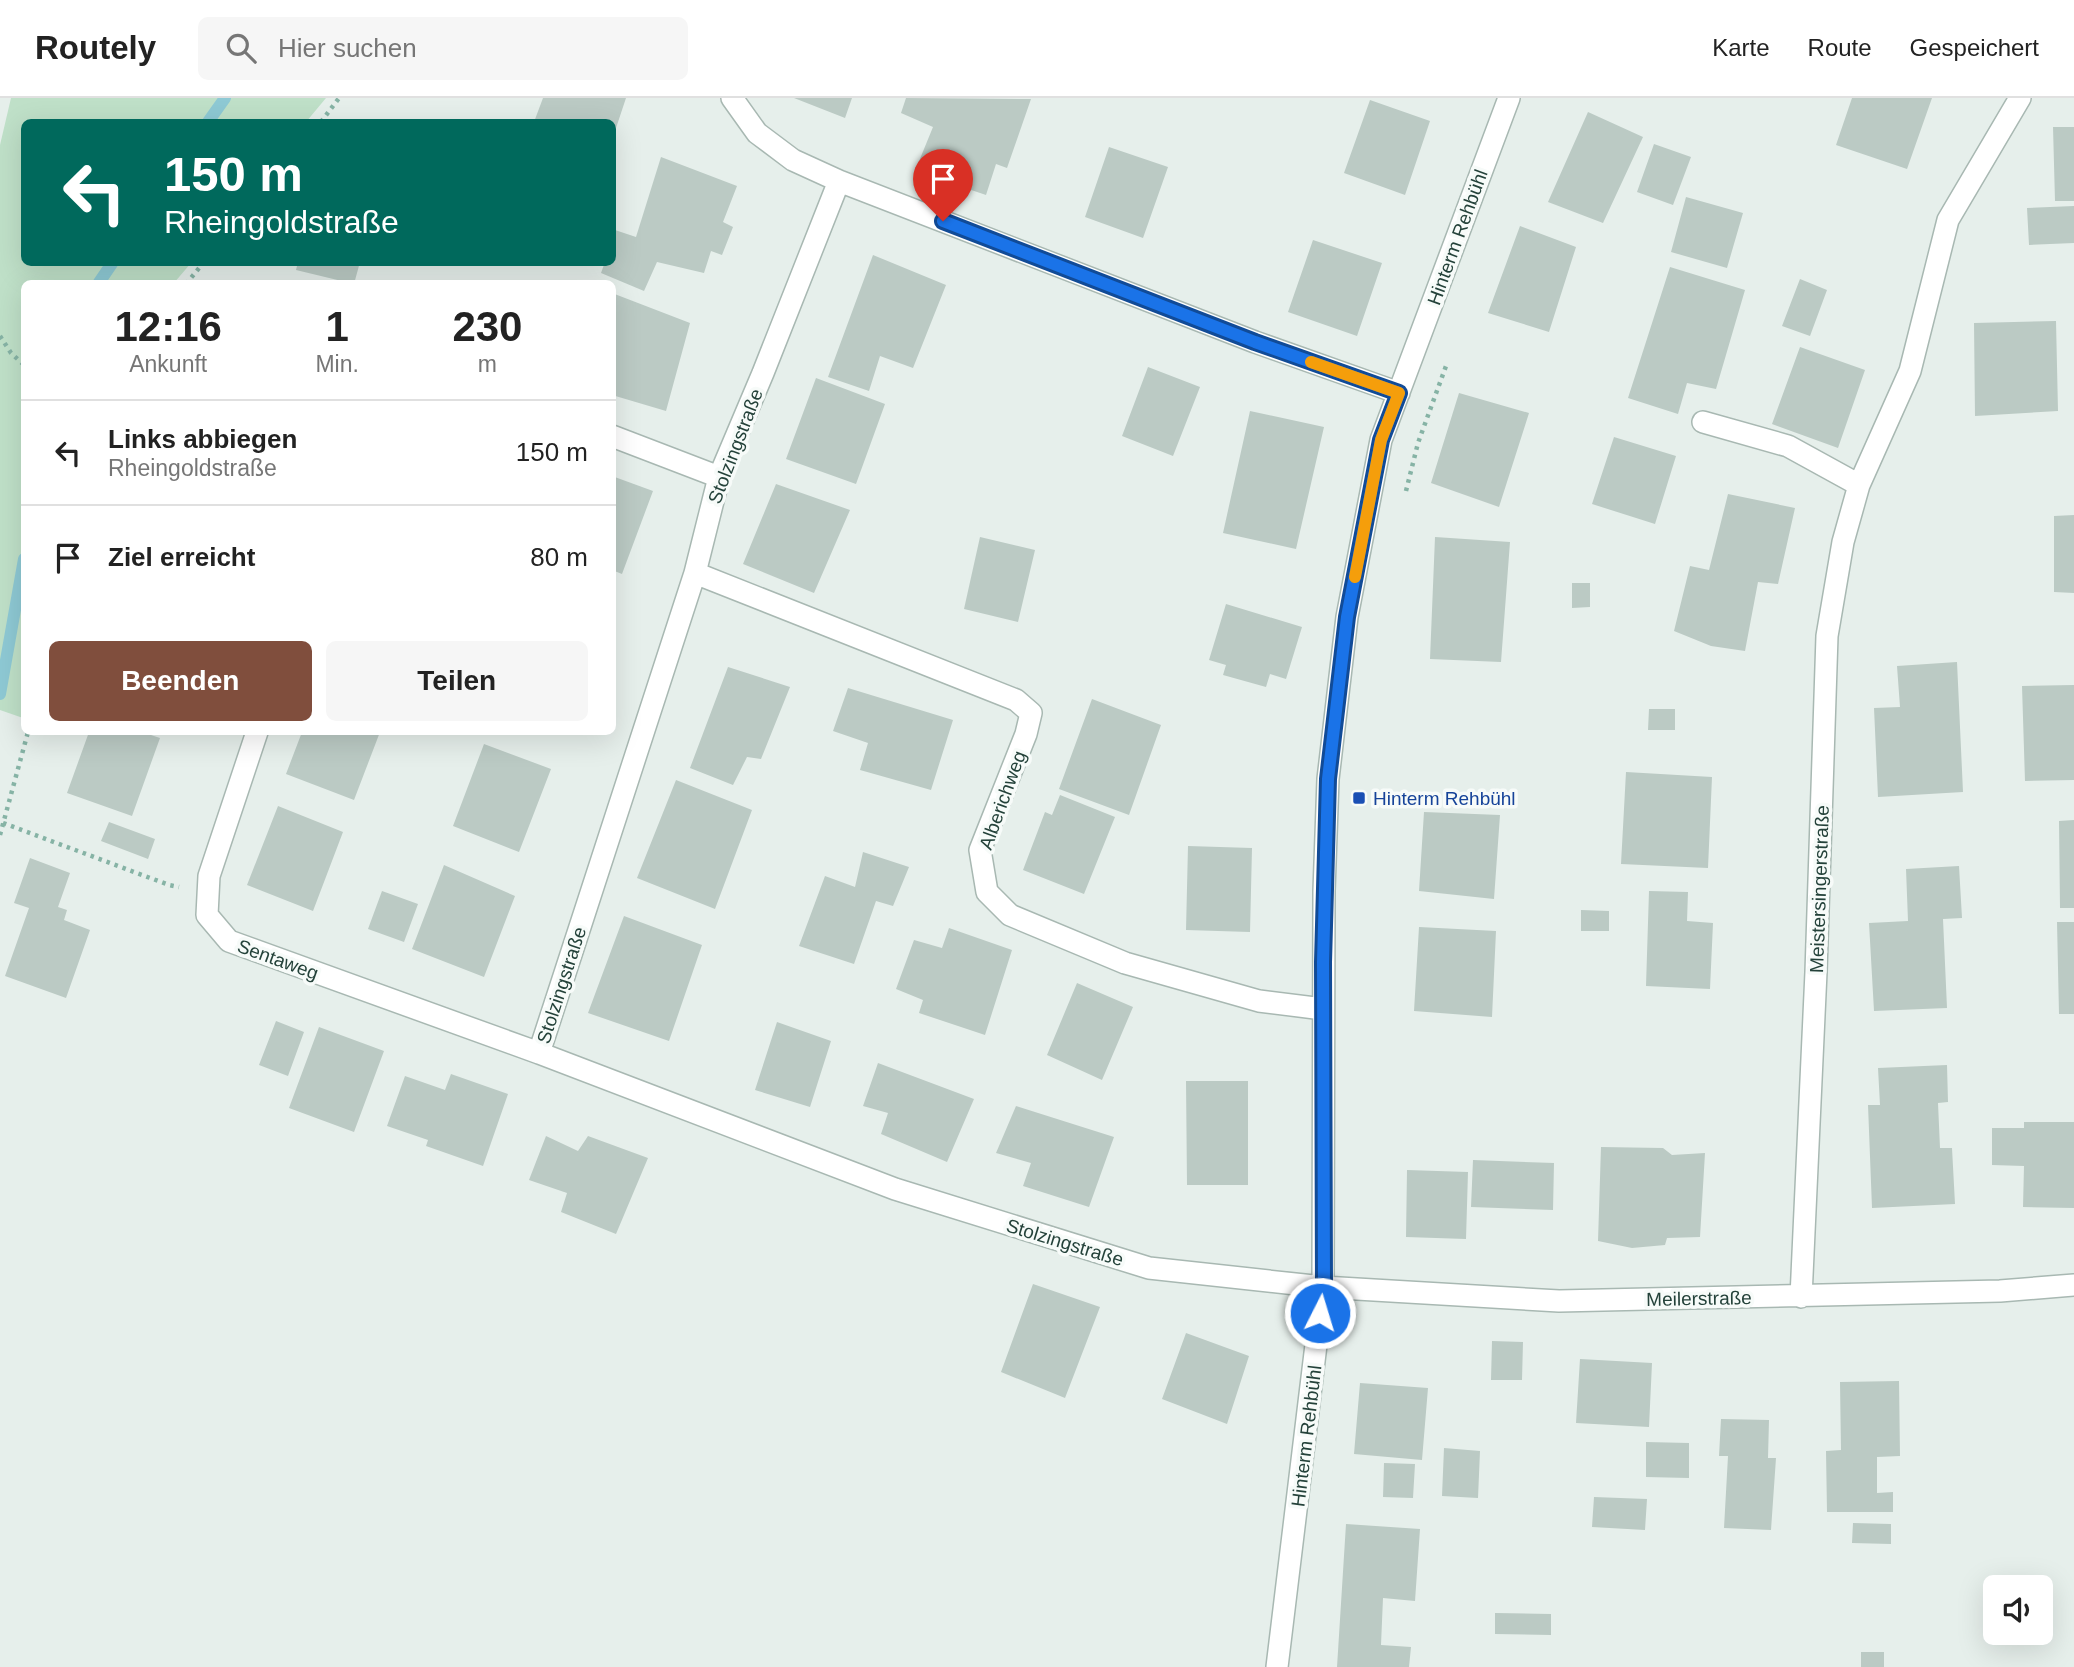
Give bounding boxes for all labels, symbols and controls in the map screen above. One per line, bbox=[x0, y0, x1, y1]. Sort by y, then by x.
search box bbox=[198, 17, 688, 80]
text: Routely bbox=[35, 29, 156, 66]
icon: search bbox=[222, 29, 260, 67]
text: Hier suchen bbox=[278, 33, 417, 63]
text: Karte bbox=[1712, 34, 1770, 61]
text: Route bbox=[1808, 34, 1872, 61]
text: Gespeichert bbox=[1910, 34, 2039, 61]
icon: left bbox=[49, 147, 140, 238]
text: 150 m bbox=[164, 147, 303, 201]
pin bbox=[913, 149, 973, 221]
icon: arrive bbox=[924, 160, 962, 198]
street label: Hinterm Rehbühl bbox=[1423, 167, 1492, 308]
text: Rheingoldstraße bbox=[164, 204, 399, 240]
text: 12:16 bbox=[115, 303, 222, 350]
text: 1 bbox=[325, 303, 349, 350]
text: 230 bbox=[452, 303, 522, 350]
text: Ankunft bbox=[129, 351, 207, 377]
text: Min. bbox=[315, 351, 359, 377]
text: m bbox=[478, 351, 497, 377]
street label: Stolzingstraße bbox=[704, 386, 767, 507]
text: Links abbiegen bbox=[108, 424, 297, 454]
icon: left bbox=[49, 434, 87, 472]
text: 150 m bbox=[516, 437, 588, 467]
text: Rheingoldstraße bbox=[108, 455, 277, 481]
icon: arrive bbox=[49, 539, 87, 577]
text: Ziel erreicht bbox=[108, 542, 255, 572]
text: 80 m bbox=[530, 542, 588, 572]
button: Beenden bbox=[49, 641, 312, 721]
button: Teilen bbox=[326, 641, 588, 721]
street label: Alberichweg bbox=[975, 748, 1030, 852]
place label: Hinterm Rehbühl bbox=[1373, 788, 1516, 809]
marker: Hinterm Rehbühl bbox=[1351, 790, 1367, 806]
street label: Meistersingerstraße bbox=[1806, 805, 1833, 973]
street label: Stolzingstraße bbox=[533, 924, 590, 1046]
street label: Sentaweg bbox=[235, 935, 321, 984]
street label: Stolzingstraße bbox=[1004, 1215, 1126, 1270]
position arrow bbox=[1283, 1276, 1357, 1350]
street label: Meilerstraße bbox=[1646, 1287, 1752, 1310]
street label: Hinterm Rehbühl bbox=[1287, 1364, 1326, 1508]
map controls bbox=[1983, 1575, 2053, 1645]
button: sound bbox=[1983, 1575, 2053, 1645]

